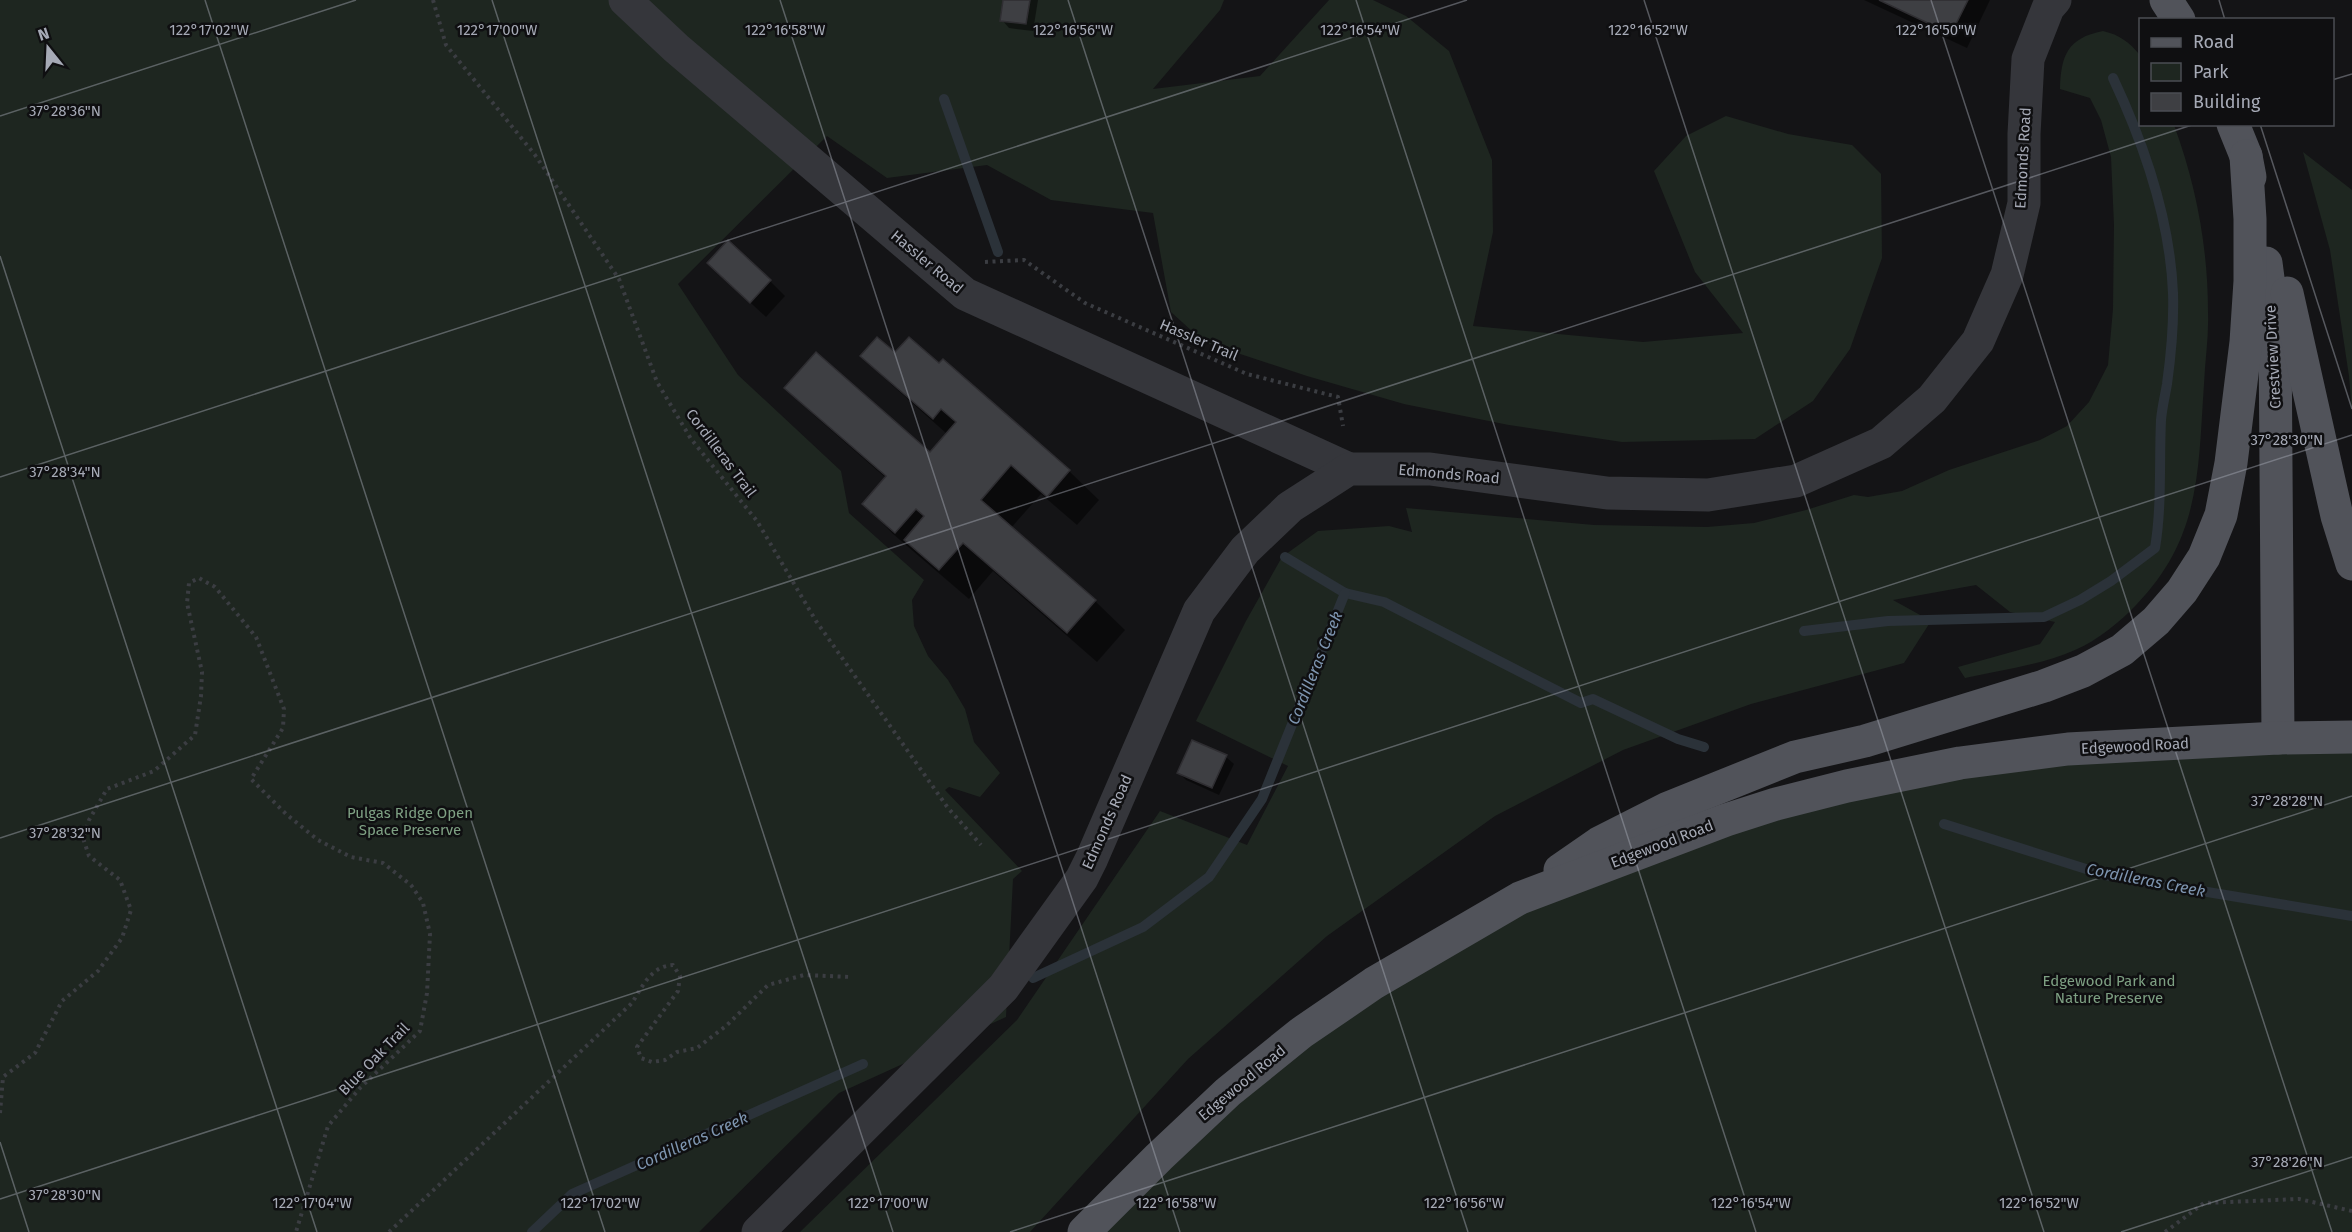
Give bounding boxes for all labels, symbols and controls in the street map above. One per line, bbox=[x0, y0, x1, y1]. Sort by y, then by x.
north arrow bbox=[18, 18, 78, 78]
legend bbox=[2139, 18, 2334, 126]
text: 122°17'02"W bbox=[169, 21, 249, 39]
text: 122°17'00"W bbox=[457, 21, 538, 39]
text: 122°16'58"W bbox=[745, 21, 826, 39]
text: 122°16'56"W bbox=[1033, 21, 1114, 39]
text: 122°16'54"W bbox=[1320, 21, 1400, 39]
text: 122°16'52"W bbox=[1608, 21, 1689, 39]
text: 122°16'50"W bbox=[1896, 21, 1977, 39]
text: N bbox=[36, 24, 51, 45]
text: Road bbox=[2193, 31, 2235, 53]
text: Park bbox=[2193, 61, 2229, 83]
text: Building bbox=[2193, 91, 2261, 113]
text: 37°28'36"N bbox=[29, 102, 101, 120]
street label: Edmonds Road bbox=[2011, 107, 2035, 209]
street label: Hassler Road bbox=[887, 227, 967, 297]
street label: Crestview Drive bbox=[2261, 305, 2285, 409]
street label: Hassler Trail bbox=[1157, 315, 1242, 365]
street label: Cordilleras Trail bbox=[682, 405, 760, 501]
text: 37°28'30"N bbox=[2251, 431, 2323, 449]
street label: Edmonds Road bbox=[1398, 461, 1500, 487]
text: 37°28'34"N bbox=[29, 463, 101, 481]
water label: Cordilleras Creek bbox=[1284, 608, 1346, 727]
street label: Edgewood Road bbox=[2080, 734, 2190, 758]
street label: Edmonds Road bbox=[1078, 772, 1136, 872]
text: 37°28'28"N bbox=[2251, 792, 2323, 810]
park label: Pulgas Ridge Open Space Preserve bbox=[347, 804, 473, 839]
street label: Edgewood Road bbox=[1608, 816, 1716, 872]
text: 37°28'32"N bbox=[29, 824, 101, 842]
water label: Cordilleras Creek bbox=[2085, 859, 2207, 901]
park label: Edgewood Park and Nature Preserve bbox=[2042, 972, 2176, 1007]
street label: Blue Oak Trail bbox=[335, 1019, 413, 1099]
street label: Edgewood Road bbox=[1195, 1041, 1289, 1125]
water label: Cordilleras Creek bbox=[633, 1108, 751, 1174]
text: 37°28'26"N bbox=[2251, 1153, 2323, 1171]
text: 37°28'30"N bbox=[29, 1186, 101, 1204]
text: 122°17'04"W bbox=[272, 1194, 352, 1212]
text: 122°17'02"W bbox=[560, 1194, 640, 1212]
text: 122°17'00"W bbox=[848, 1194, 929, 1212]
text: 122°16'58"W bbox=[1136, 1194, 1217, 1212]
text: 122°16'56"W bbox=[1424, 1194, 1505, 1212]
text: 122°16'54"W bbox=[1711, 1194, 1791, 1212]
text: 122°16'52"W bbox=[1999, 1194, 2080, 1212]

